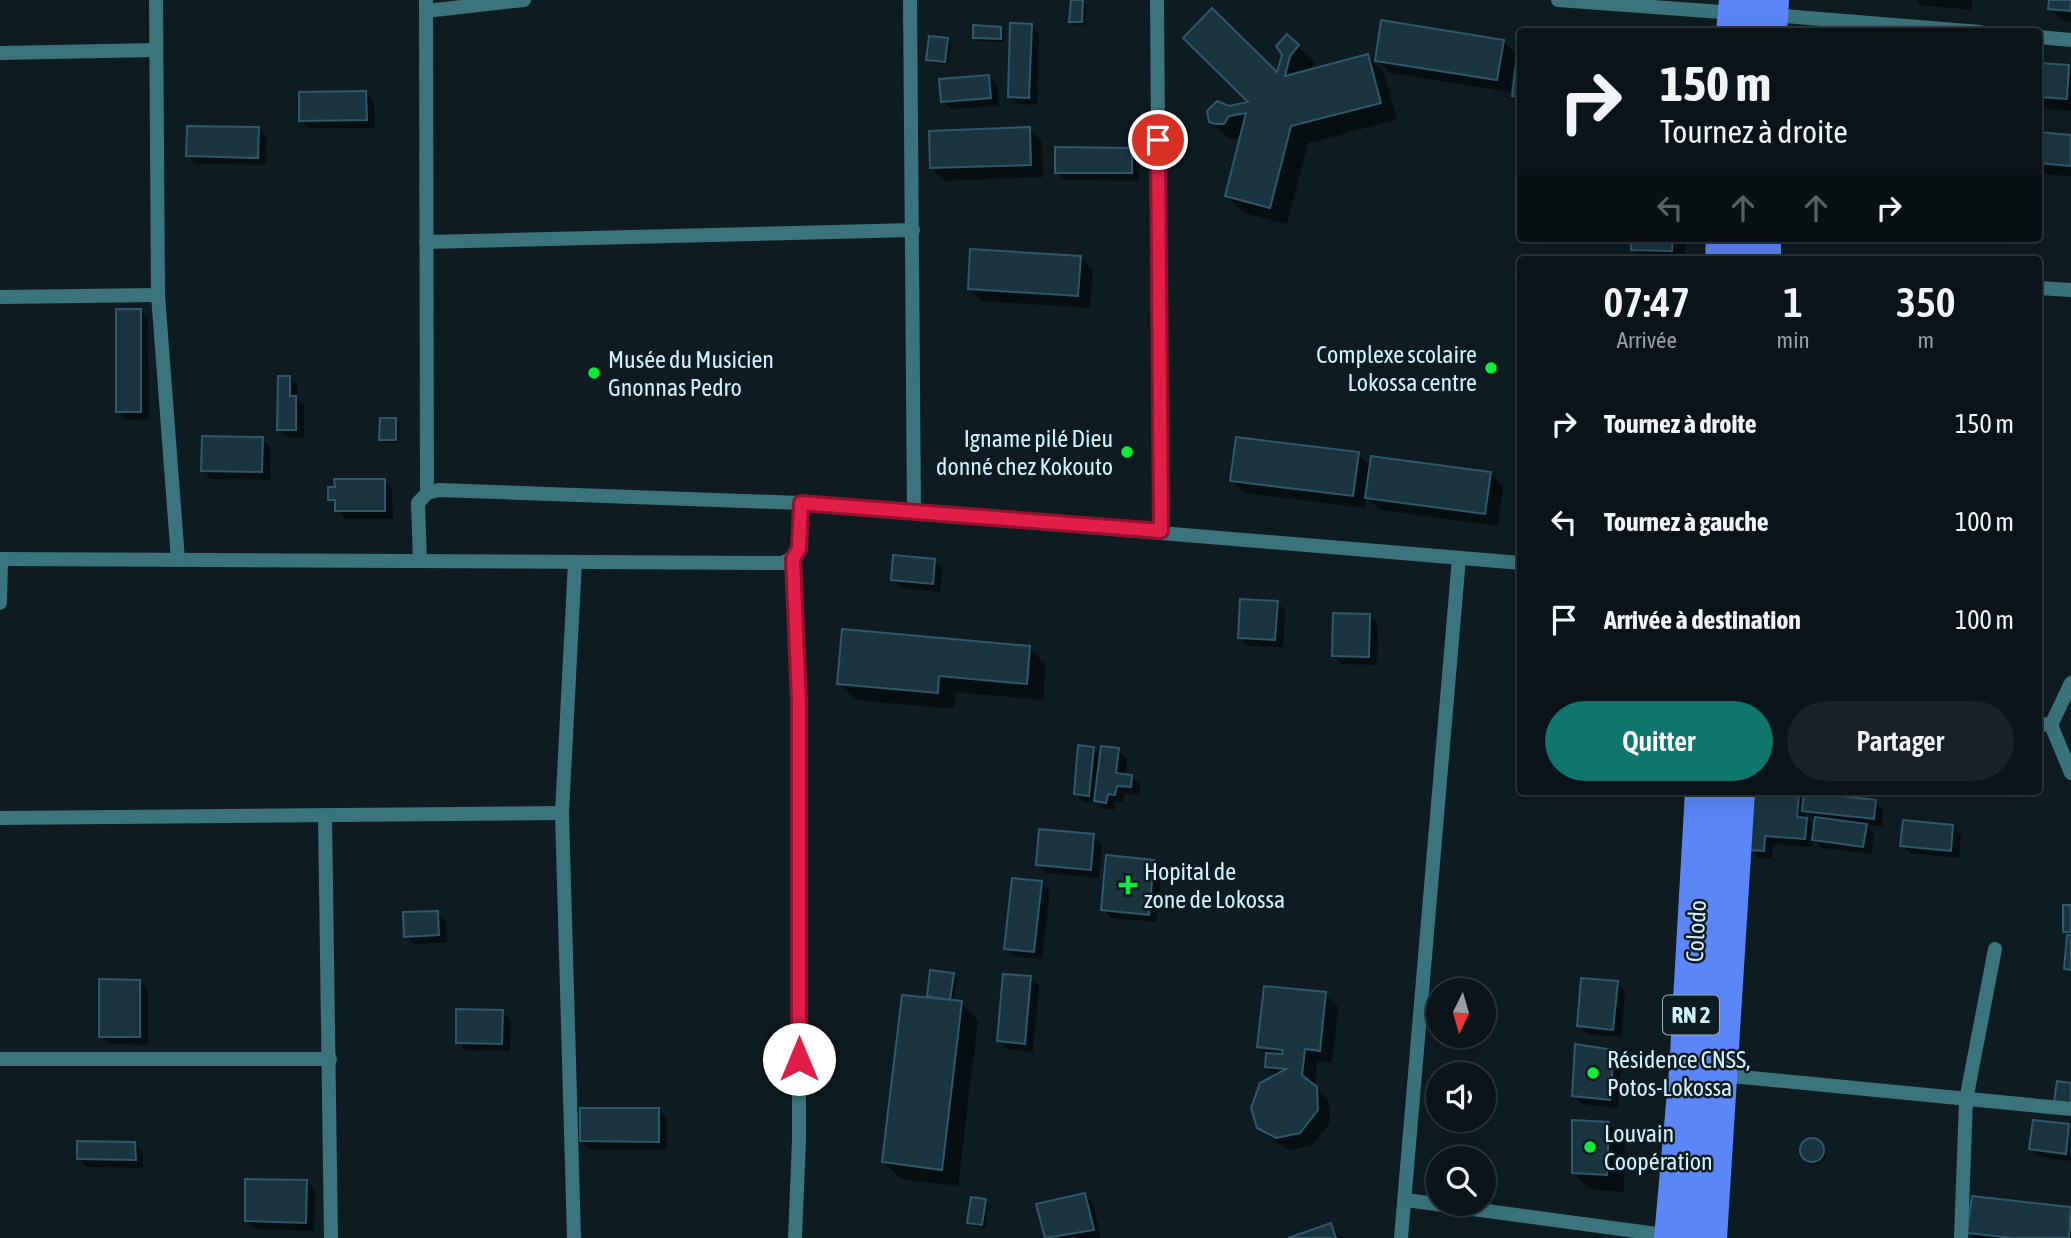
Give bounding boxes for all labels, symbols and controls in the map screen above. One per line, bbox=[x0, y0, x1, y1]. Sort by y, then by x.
text: 150 m bbox=[1660, 55, 1771, 111]
icon: right bbox=[1545, 56, 1636, 147]
pin bbox=[1128, 110, 1188, 170]
text: Tournez à droite bbox=[1660, 113, 1848, 150]
icon: arrive bbox=[1139, 121, 1177, 159]
icon: left bbox=[1651, 189, 1689, 227]
icon: ahead bbox=[1724, 189, 1762, 227]
icon: ahead bbox=[1797, 189, 1835, 227]
icon: right bbox=[1870, 189, 1908, 227]
text: 07:47 bbox=[1604, 278, 1690, 326]
text: 1 bbox=[1783, 278, 1803, 326]
text: 350 bbox=[1896, 278, 1955, 326]
text: Arrivée bbox=[1617, 327, 1677, 353]
text: min bbox=[1777, 327, 1810, 353]
text: m bbox=[1918, 327, 1934, 353]
place label: Complexe scolaire Lokossa centre bbox=[1316, 341, 1477, 396]
place label: Musée du Musicien Gnonnas Pedro bbox=[608, 346, 774, 401]
marker: Complexe scolaire Lokossa centre bbox=[1483, 360, 1499, 376]
marker: Musée du Musicien Gnonnas Pedro bbox=[586, 365, 602, 381]
icon: right bbox=[1545, 405, 1583, 443]
text: Tournez à droite bbox=[1604, 409, 1757, 439]
text: 150 m bbox=[1955, 409, 2014, 439]
place label: Igname pilé Dieu donné chez Kokouto bbox=[936, 425, 1113, 480]
marker: Igname pilé Dieu donné chez Kokouto bbox=[1119, 444, 1135, 460]
icon: left bbox=[1545, 503, 1583, 541]
text: Tournez à gauche bbox=[1604, 507, 1769, 537]
text: 100 m bbox=[1955, 507, 2014, 537]
icon: arrive bbox=[1545, 601, 1583, 639]
text: Arrivée à destination bbox=[1604, 605, 1801, 635]
text: 100 m bbox=[1955, 605, 2014, 635]
button: Quitter bbox=[1545, 701, 1773, 781]
button: Partager bbox=[1787, 701, 2014, 781]
place label: Hopital de zone de Lokossa bbox=[1144, 858, 1285, 913]
marker: Hopital de zone de Lokossa bbox=[1118, 875, 1138, 895]
street label: Colodo bbox=[1681, 899, 1711, 963]
north arrow bbox=[1426, 978, 1496, 1048]
map controls bbox=[1426, 978, 1496, 1216]
road number: RN 2 bbox=[1663, 996, 1719, 1034]
position arrow bbox=[762, 1022, 836, 1096]
place label: Résidence CNSS, Potos-Lokossa bbox=[1607, 1046, 1750, 1101]
button: sound bbox=[1426, 1062, 1496, 1132]
marker: Résidence CNSS, Potos-Lokossa bbox=[1585, 1065, 1601, 1081]
place label: Louvain Coopération bbox=[1604, 1120, 1713, 1175]
marker: Louvain Coopération bbox=[1582, 1139, 1598, 1155]
button: search bbox=[1426, 1146, 1496, 1216]

